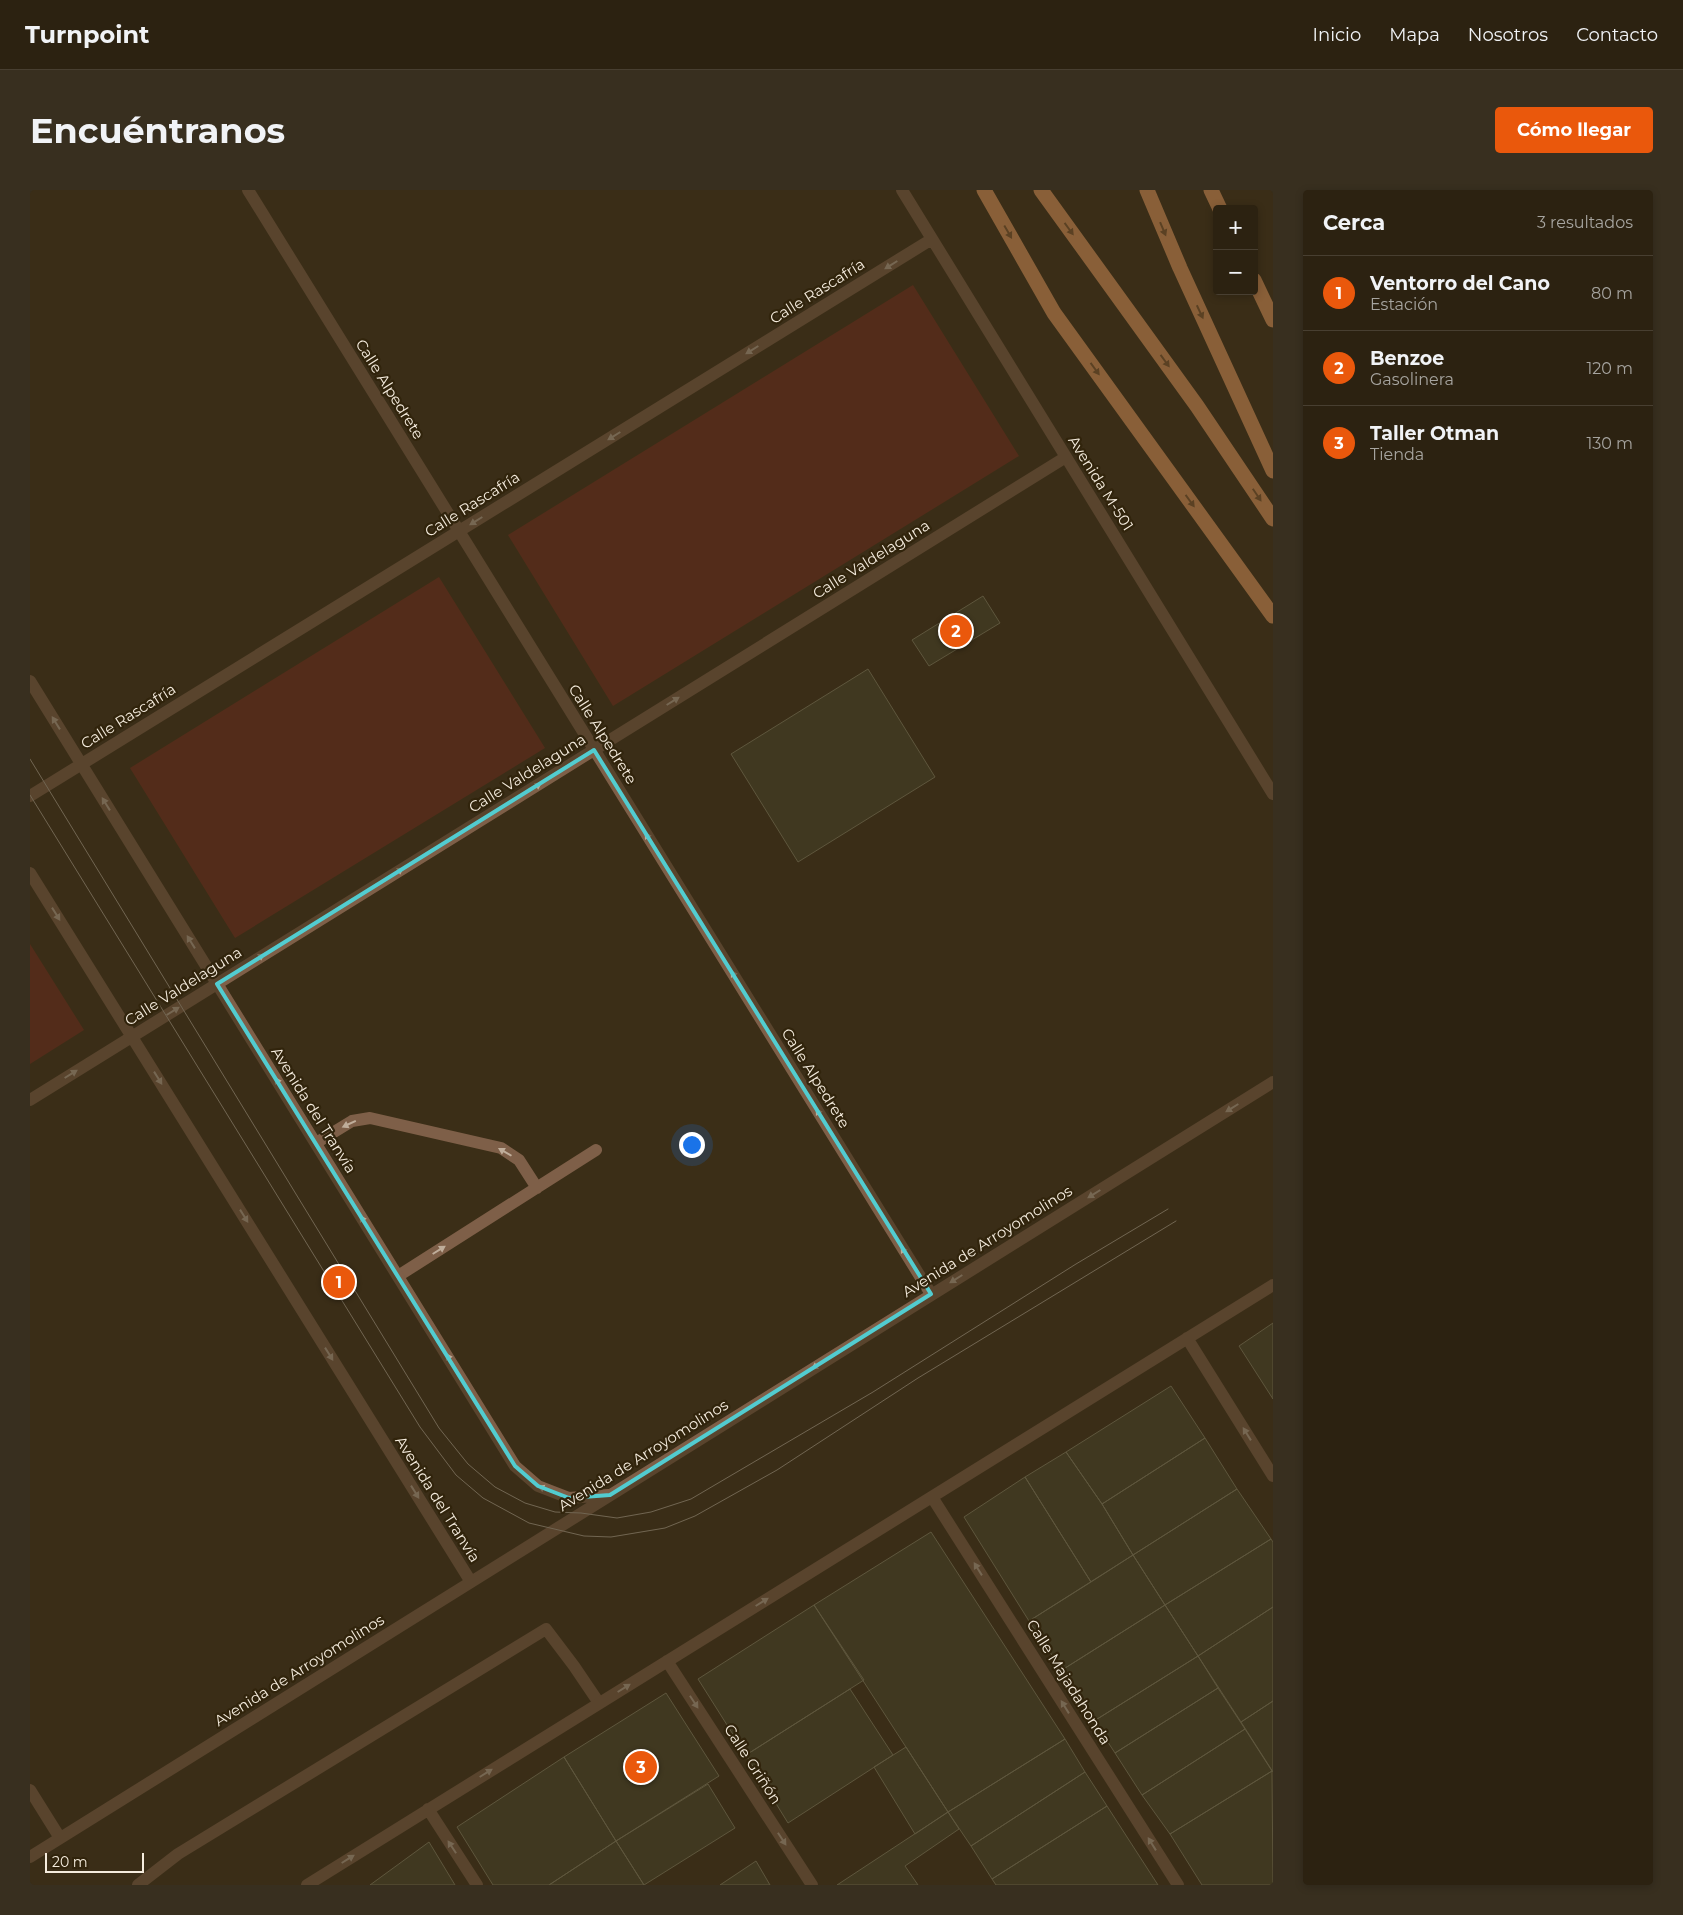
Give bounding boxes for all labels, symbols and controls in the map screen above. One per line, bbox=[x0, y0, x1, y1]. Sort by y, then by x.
text: Turnpoint bbox=[25, 20, 149, 49]
text: Inicio bbox=[1313, 24, 1361, 46]
text: Mapa bbox=[1389, 24, 1440, 46]
text: Nosotros bbox=[1468, 24, 1548, 46]
text: Contacto bbox=[1576, 24, 1658, 46]
button: Cómo llegar bbox=[1495, 107, 1653, 153]
text: Encuéntranos bbox=[30, 109, 285, 152]
map controls bbox=[1213, 205, 1258, 295]
button: + bbox=[1213, 205, 1258, 250]
text: Cerca bbox=[1323, 210, 1385, 235]
text: 3 resultados bbox=[1537, 213, 1633, 232]
one-way arrow bbox=[1160, 222, 1168, 236]
one-way arrow bbox=[1064, 223, 1074, 236]
one-way arrow bbox=[1004, 225, 1012, 240]
button: − bbox=[1213, 250, 1258, 295]
street label: Calle Rascafría bbox=[766, 254, 868, 328]
one-way arrow bbox=[884, 260, 897, 270]
text: Ventorro del Cano bbox=[1370, 272, 1550, 295]
text: 1 bbox=[1336, 284, 1342, 303]
text: 80 m bbox=[1591, 284, 1633, 303]
text: Estación bbox=[1370, 295, 1438, 314]
one-way arrow bbox=[1196, 305, 1204, 319]
street label: Calle Alpedrete bbox=[352, 335, 428, 443]
one-way arrow bbox=[746, 346, 759, 355]
text: Benzoe bbox=[1370, 347, 1444, 370]
one-way arrow bbox=[1160, 354, 1170, 368]
text: 2 bbox=[1334, 359, 1344, 378]
text: 120 m bbox=[1586, 359, 1633, 378]
one-way arrow bbox=[1090, 362, 1100, 376]
text: Gasolinera bbox=[1370, 370, 1454, 389]
text: Taller Otman bbox=[1370, 422, 1499, 445]
one-way arrow bbox=[607, 431, 620, 440]
street label: Avenida M-501 bbox=[1064, 432, 1138, 534]
text: 3 bbox=[1334, 434, 1344, 453]
text: 130 m bbox=[1586, 434, 1633, 453]
text: Tienda bbox=[1370, 445, 1424, 464]
street label: Calle Rascafría bbox=[421, 467, 523, 541]
one-way arrow bbox=[1252, 488, 1262, 502]
one-way arrow bbox=[1184, 494, 1195, 507]
street label: Calle Valdelaguna bbox=[809, 515, 933, 603]
one-way arrow bbox=[469, 516, 482, 525]
pin: 2 bbox=[940, 612, 972, 650]
street label: Calle Rascafría bbox=[77, 679, 179, 753]
street label: Calle Alpedrete bbox=[565, 680, 641, 788]
one-way arrow bbox=[666, 697, 679, 706]
one-way arrow bbox=[51, 716, 60, 729]
street label: Calle Valdelaguna bbox=[465, 729, 589, 817]
one-way arrow bbox=[528, 782, 541, 791]
one-way arrow bbox=[101, 797, 110, 811]
one-way arrow bbox=[644, 832, 654, 845]
one-way arrow bbox=[390, 868, 403, 877]
one-way arrow bbox=[51, 908, 60, 921]
one-way arrow bbox=[187, 936, 196, 949]
street label: Calle Valdelaguna bbox=[121, 942, 245, 1030]
one-way arrow bbox=[252, 953, 265, 963]
one-way arrow bbox=[730, 970, 739, 983]
one-way arrow bbox=[167, 1006, 180, 1015]
street label: Calle Alpedrete bbox=[778, 1024, 854, 1132]
street label: Avenida del Tranvía bbox=[267, 1043, 361, 1177]
one-way arrow bbox=[65, 1069, 78, 1078]
one-way arrow bbox=[153, 1072, 162, 1085]
one-way arrow bbox=[274, 1077, 283, 1090]
one-way arrow bbox=[1225, 1103, 1238, 1112]
one-way arrow bbox=[815, 1108, 825, 1122]
one-way arrow bbox=[341, 1120, 356, 1128]
your location bbox=[679, 1132, 705, 1158]
one-way arrow bbox=[498, 1148, 513, 1156]
street label: Avenida de Arroyomolinos bbox=[898, 1181, 1076, 1301]
one-way arrow bbox=[1087, 1189, 1100, 1198]
one-way arrow bbox=[239, 1209, 248, 1223]
one-way arrow bbox=[360, 1216, 369, 1229]
one-way arrow bbox=[432, 1245, 446, 1255]
one-way arrow bbox=[901, 1247, 910, 1260]
pin: 1 bbox=[323, 1263, 355, 1301]
one-way arrow bbox=[949, 1275, 962, 1284]
one-way arrow bbox=[325, 1347, 334, 1361]
one-way arrow bbox=[445, 1354, 454, 1367]
one-way arrow bbox=[811, 1361, 824, 1370]
street label: Avenida de Arroyomolinos bbox=[554, 1395, 732, 1515]
one-way arrow bbox=[1243, 1428, 1252, 1441]
street label: Avenida del Tranvía bbox=[391, 1432, 485, 1566]
one-way arrow bbox=[538, 1484, 552, 1492]
one-way arrow bbox=[410, 1486, 420, 1499]
one-way arrow bbox=[973, 1563, 983, 1576]
one-way arrow bbox=[756, 1597, 769, 1607]
street label: Avenida de Arroyomolinos bbox=[210, 1610, 388, 1730]
street label: Calle Majadahonda bbox=[1023, 1616, 1115, 1748]
one-way arrow bbox=[618, 1683, 631, 1692]
one-way arrow bbox=[689, 1695, 698, 1709]
one-way arrow bbox=[1060, 1700, 1070, 1713]
street label: Calle Griñón bbox=[720, 1720, 786, 1808]
pin: 3 bbox=[625, 1748, 657, 1786]
one-way arrow bbox=[480, 1769, 493, 1778]
one-way arrow bbox=[777, 1832, 786, 1845]
one-way arrow bbox=[1147, 1837, 1157, 1850]
one-way arrow bbox=[447, 1841, 457, 1854]
scale bar bbox=[45, 1850, 144, 1873]
text: 20 m bbox=[52, 1853, 88, 1871]
one-way arrow bbox=[342, 1855, 355, 1864]

